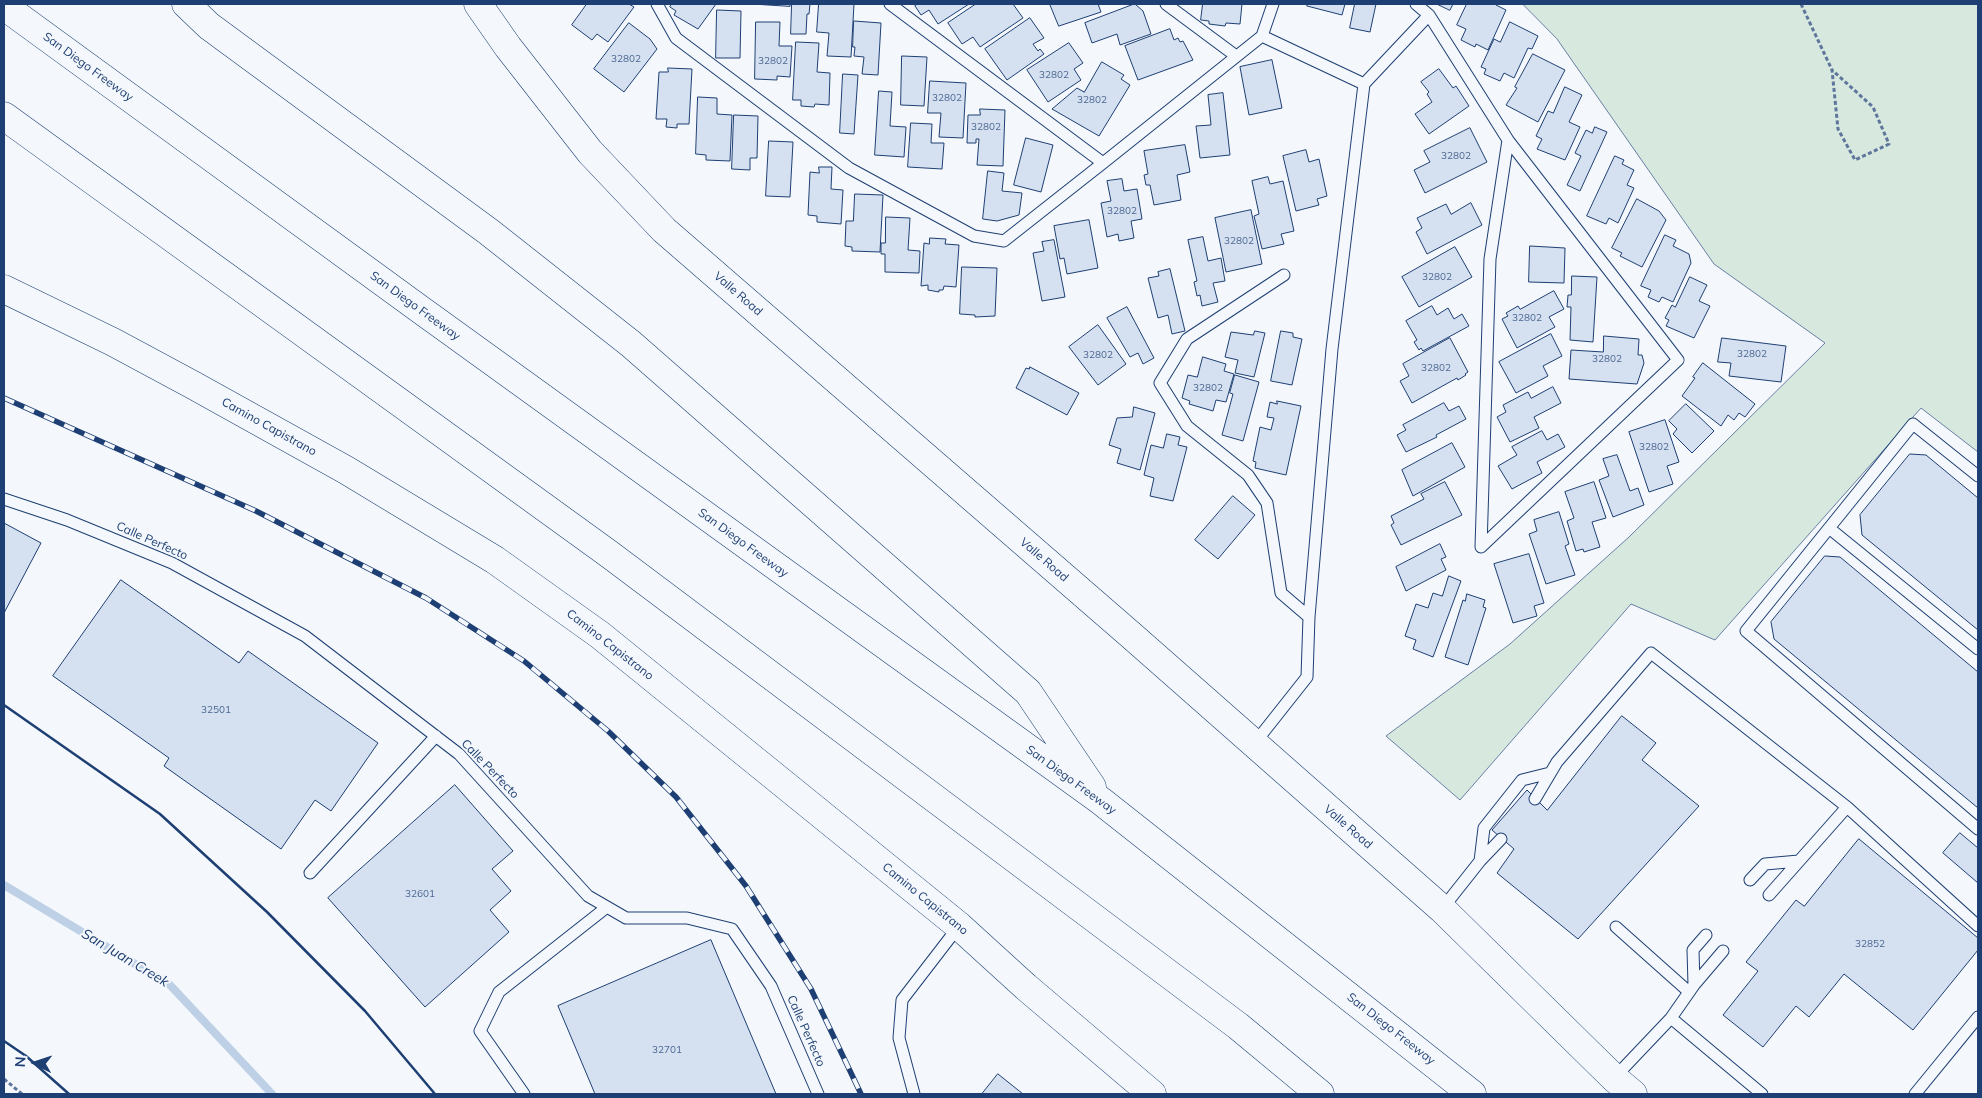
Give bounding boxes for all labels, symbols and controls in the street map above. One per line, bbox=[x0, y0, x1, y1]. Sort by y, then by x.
street label: San Diego Freeway bbox=[40, 29, 136, 105]
house number: 32802 bbox=[611, 53, 641, 65]
house number: 32802 bbox=[758, 55, 788, 67]
house number: 32802 bbox=[1039, 69, 1069, 81]
house number: 32802 bbox=[932, 92, 962, 104]
house number: 32802 bbox=[1077, 94, 1107, 106]
house number: 32802 bbox=[971, 121, 1001, 133]
house number: 32802 bbox=[1441, 150, 1471, 162]
house number: 32802 bbox=[1107, 205, 1137, 217]
house number: 32802 bbox=[1224, 235, 1254, 247]
street label: San Diego Freeway bbox=[367, 268, 463, 344]
street label: Valle Road bbox=[711, 269, 765, 319]
house number: 32802 bbox=[1422, 271, 1452, 283]
house number: 32802 bbox=[1512, 312, 1542, 324]
house number: 32802 bbox=[1737, 348, 1767, 360]
house number: 32802 bbox=[1083, 349, 1113, 361]
house number: 32802 bbox=[1592, 353, 1622, 365]
house number: 32802 bbox=[1421, 362, 1451, 374]
house number: 32802 bbox=[1193, 382, 1223, 394]
street label: Camino Capistrano bbox=[219, 395, 319, 459]
house number: 32802 bbox=[1639, 441, 1669, 453]
street label: San Diego Freeway bbox=[695, 505, 791, 581]
street label: Calle Perfecto bbox=[114, 519, 190, 563]
street label: Valle Road bbox=[1017, 535, 1071, 585]
street label: Camino Capistrano bbox=[564, 607, 656, 683]
house number: 32501 bbox=[201, 704, 231, 716]
street label: Calle Perfecto bbox=[458, 736, 522, 802]
street label: San Diego Freeway bbox=[1023, 742, 1119, 818]
street label: Valle Road bbox=[1321, 802, 1375, 852]
street label: Camino Capistrano bbox=[879, 860, 971, 938]
house number: 32601 bbox=[405, 888, 435, 900]
water label: San Juan Creek bbox=[78, 925, 172, 991]
house number: 32852 bbox=[1855, 938, 1885, 950]
street label: San Diego Freeway bbox=[1344, 990, 1438, 1068]
street label: Calle Perfecto bbox=[784, 993, 828, 1069]
north arrow bbox=[10, 1038, 60, 1088]
house number: 32701 bbox=[652, 1044, 682, 1056]
text: N bbox=[11, 1056, 29, 1068]

